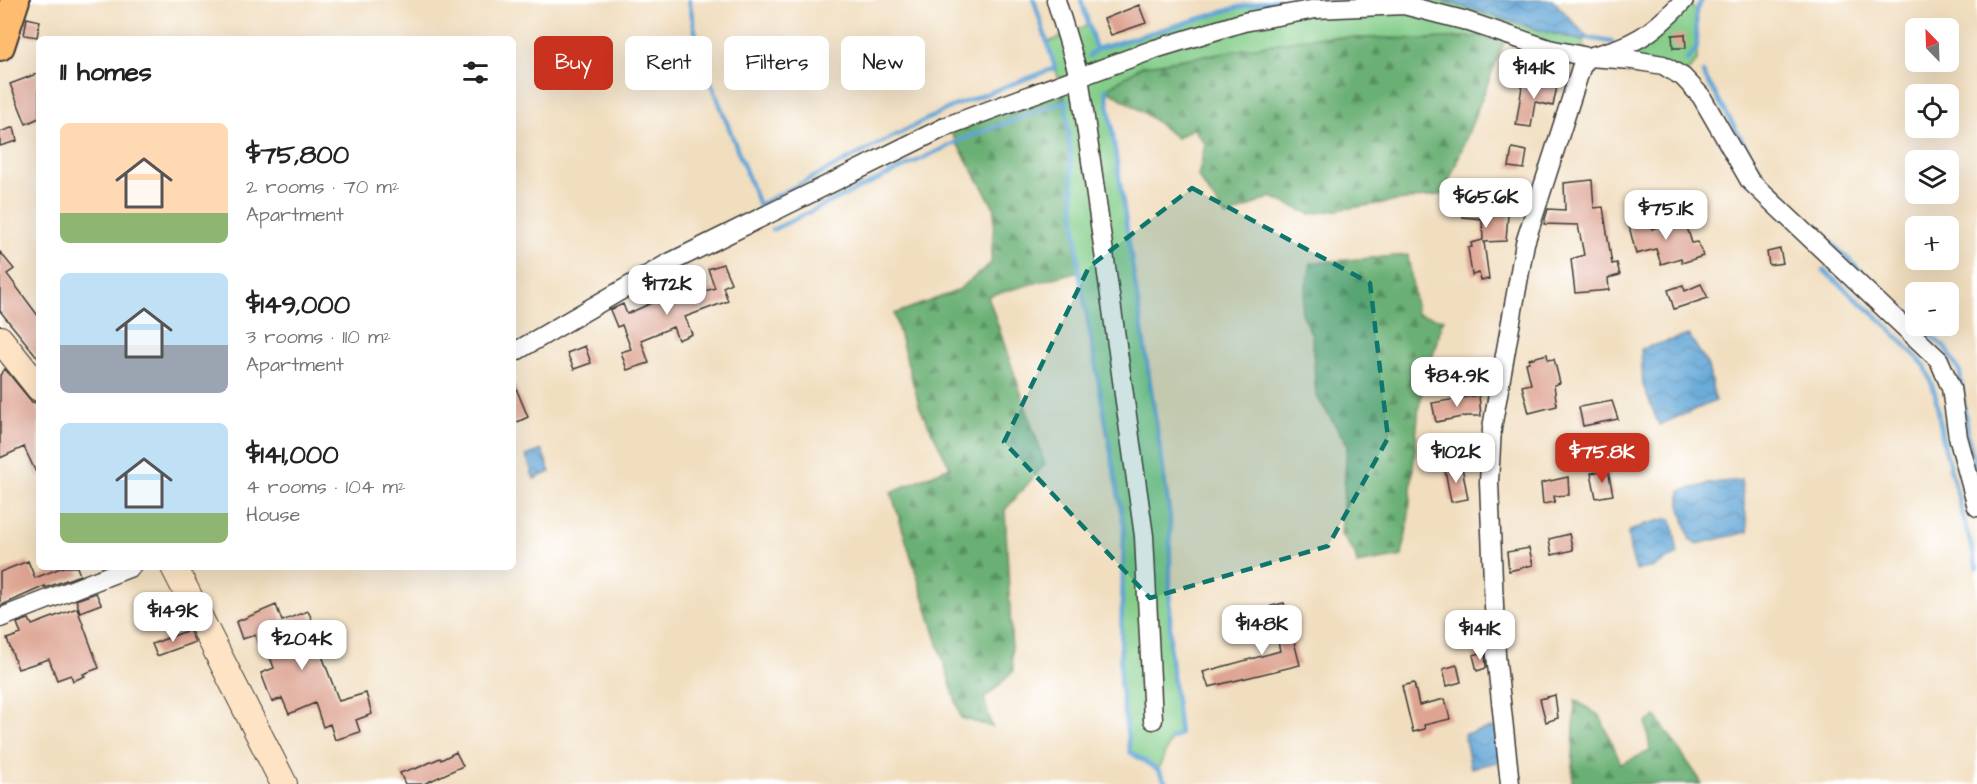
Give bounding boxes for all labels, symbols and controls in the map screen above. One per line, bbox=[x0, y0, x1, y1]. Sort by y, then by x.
north arrow bbox=[1905, 18, 1959, 72]
map controls bbox=[1905, 18, 1959, 336]
chip: Buy bbox=[534, 36, 613, 90]
chip: Rent bbox=[625, 36, 712, 90]
chip: Filters bbox=[724, 36, 829, 90]
chip: New bbox=[841, 36, 925, 90]
pin: $141K bbox=[1492, 49, 1576, 100]
text: 11 homes bbox=[60, 54, 152, 90]
text: $141K bbox=[1513, 54, 1555, 82]
icon: filters bbox=[459, 56, 492, 89]
button: locate bbox=[1905, 84, 1959, 138]
text: $75,800 bbox=[246, 137, 349, 173]
icon: home bbox=[108, 147, 180, 219]
button: layers bbox=[1905, 150, 1959, 204]
text: 2 rooms · 70 m² bbox=[246, 173, 399, 201]
pin: $65.6K bbox=[1437, 178, 1535, 229]
text: $65.6K bbox=[1453, 183, 1519, 211]
pin: $75.1K bbox=[1617, 190, 1715, 241]
text: $75.1K bbox=[1638, 195, 1694, 223]
text: Apartment bbox=[246, 201, 344, 229]
button: + bbox=[1905, 216, 1959, 270]
pin: $172K bbox=[625, 265, 709, 316]
text: $172K bbox=[642, 270, 692, 298]
button: − bbox=[1905, 282, 1959, 336]
text: $149,000 bbox=[246, 287, 350, 323]
icon: home bbox=[108, 297, 180, 369]
text: 3 rooms · 110 m² bbox=[246, 323, 391, 351]
text: Apartment bbox=[246, 351, 344, 379]
pin: $84.9K bbox=[1408, 357, 1506, 408]
text: $84.9K bbox=[1425, 362, 1489, 390]
pin: $102K bbox=[1414, 433, 1498, 484]
pin: $75.8K bbox=[1553, 433, 1651, 484]
text: $141,000 bbox=[246, 437, 339, 473]
text: $102K bbox=[1431, 438, 1481, 466]
text: $75.8K bbox=[1569, 438, 1635, 466]
icon: home bbox=[108, 447, 180, 519]
text: 4 rooms · 104 m² bbox=[246, 473, 405, 501]
text: House bbox=[246, 501, 300, 529]
pin: $149K bbox=[131, 592, 215, 643]
text: $149K bbox=[148, 597, 198, 625]
pin: $148K bbox=[1220, 605, 1304, 656]
text: $148K bbox=[1236, 610, 1288, 638]
pin: $141K bbox=[1438, 610, 1522, 661]
text: $141K bbox=[1459, 615, 1501, 643]
pin: $204K bbox=[260, 620, 344, 671]
text: $204K bbox=[272, 625, 332, 653]

